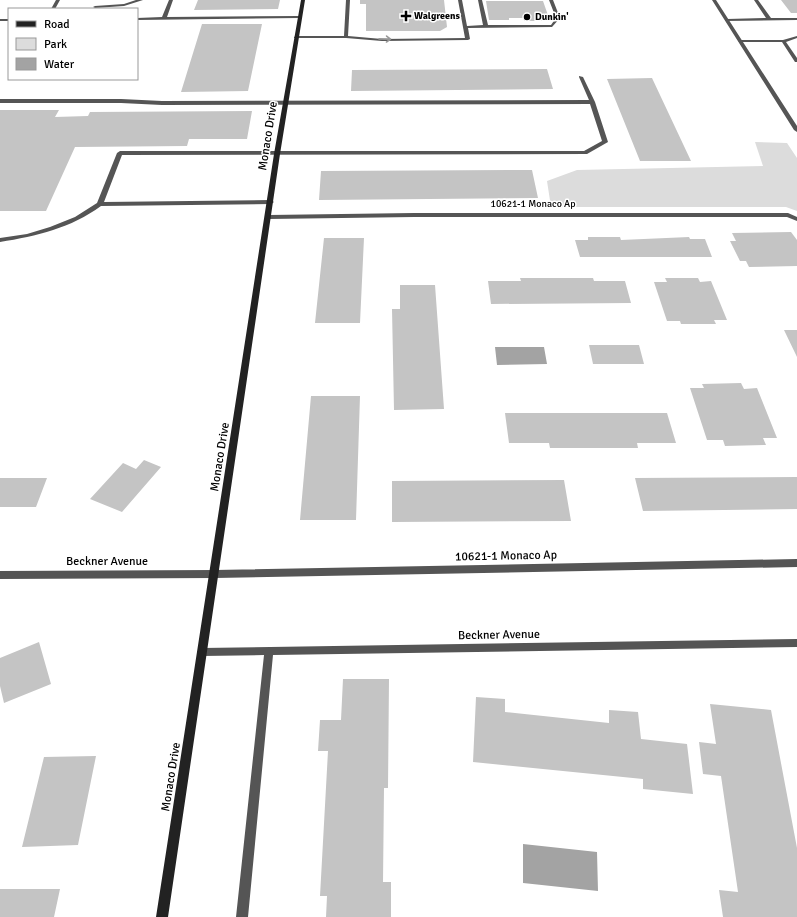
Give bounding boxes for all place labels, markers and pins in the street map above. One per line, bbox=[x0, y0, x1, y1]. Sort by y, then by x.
place label: Walgreens bbox=[414, 10, 461, 22]
marker: Walgreens bbox=[401, 11, 411, 21]
place label: Dunkin' bbox=[535, 11, 569, 23]
marker: Dunkin' bbox=[522, 12, 532, 22]

